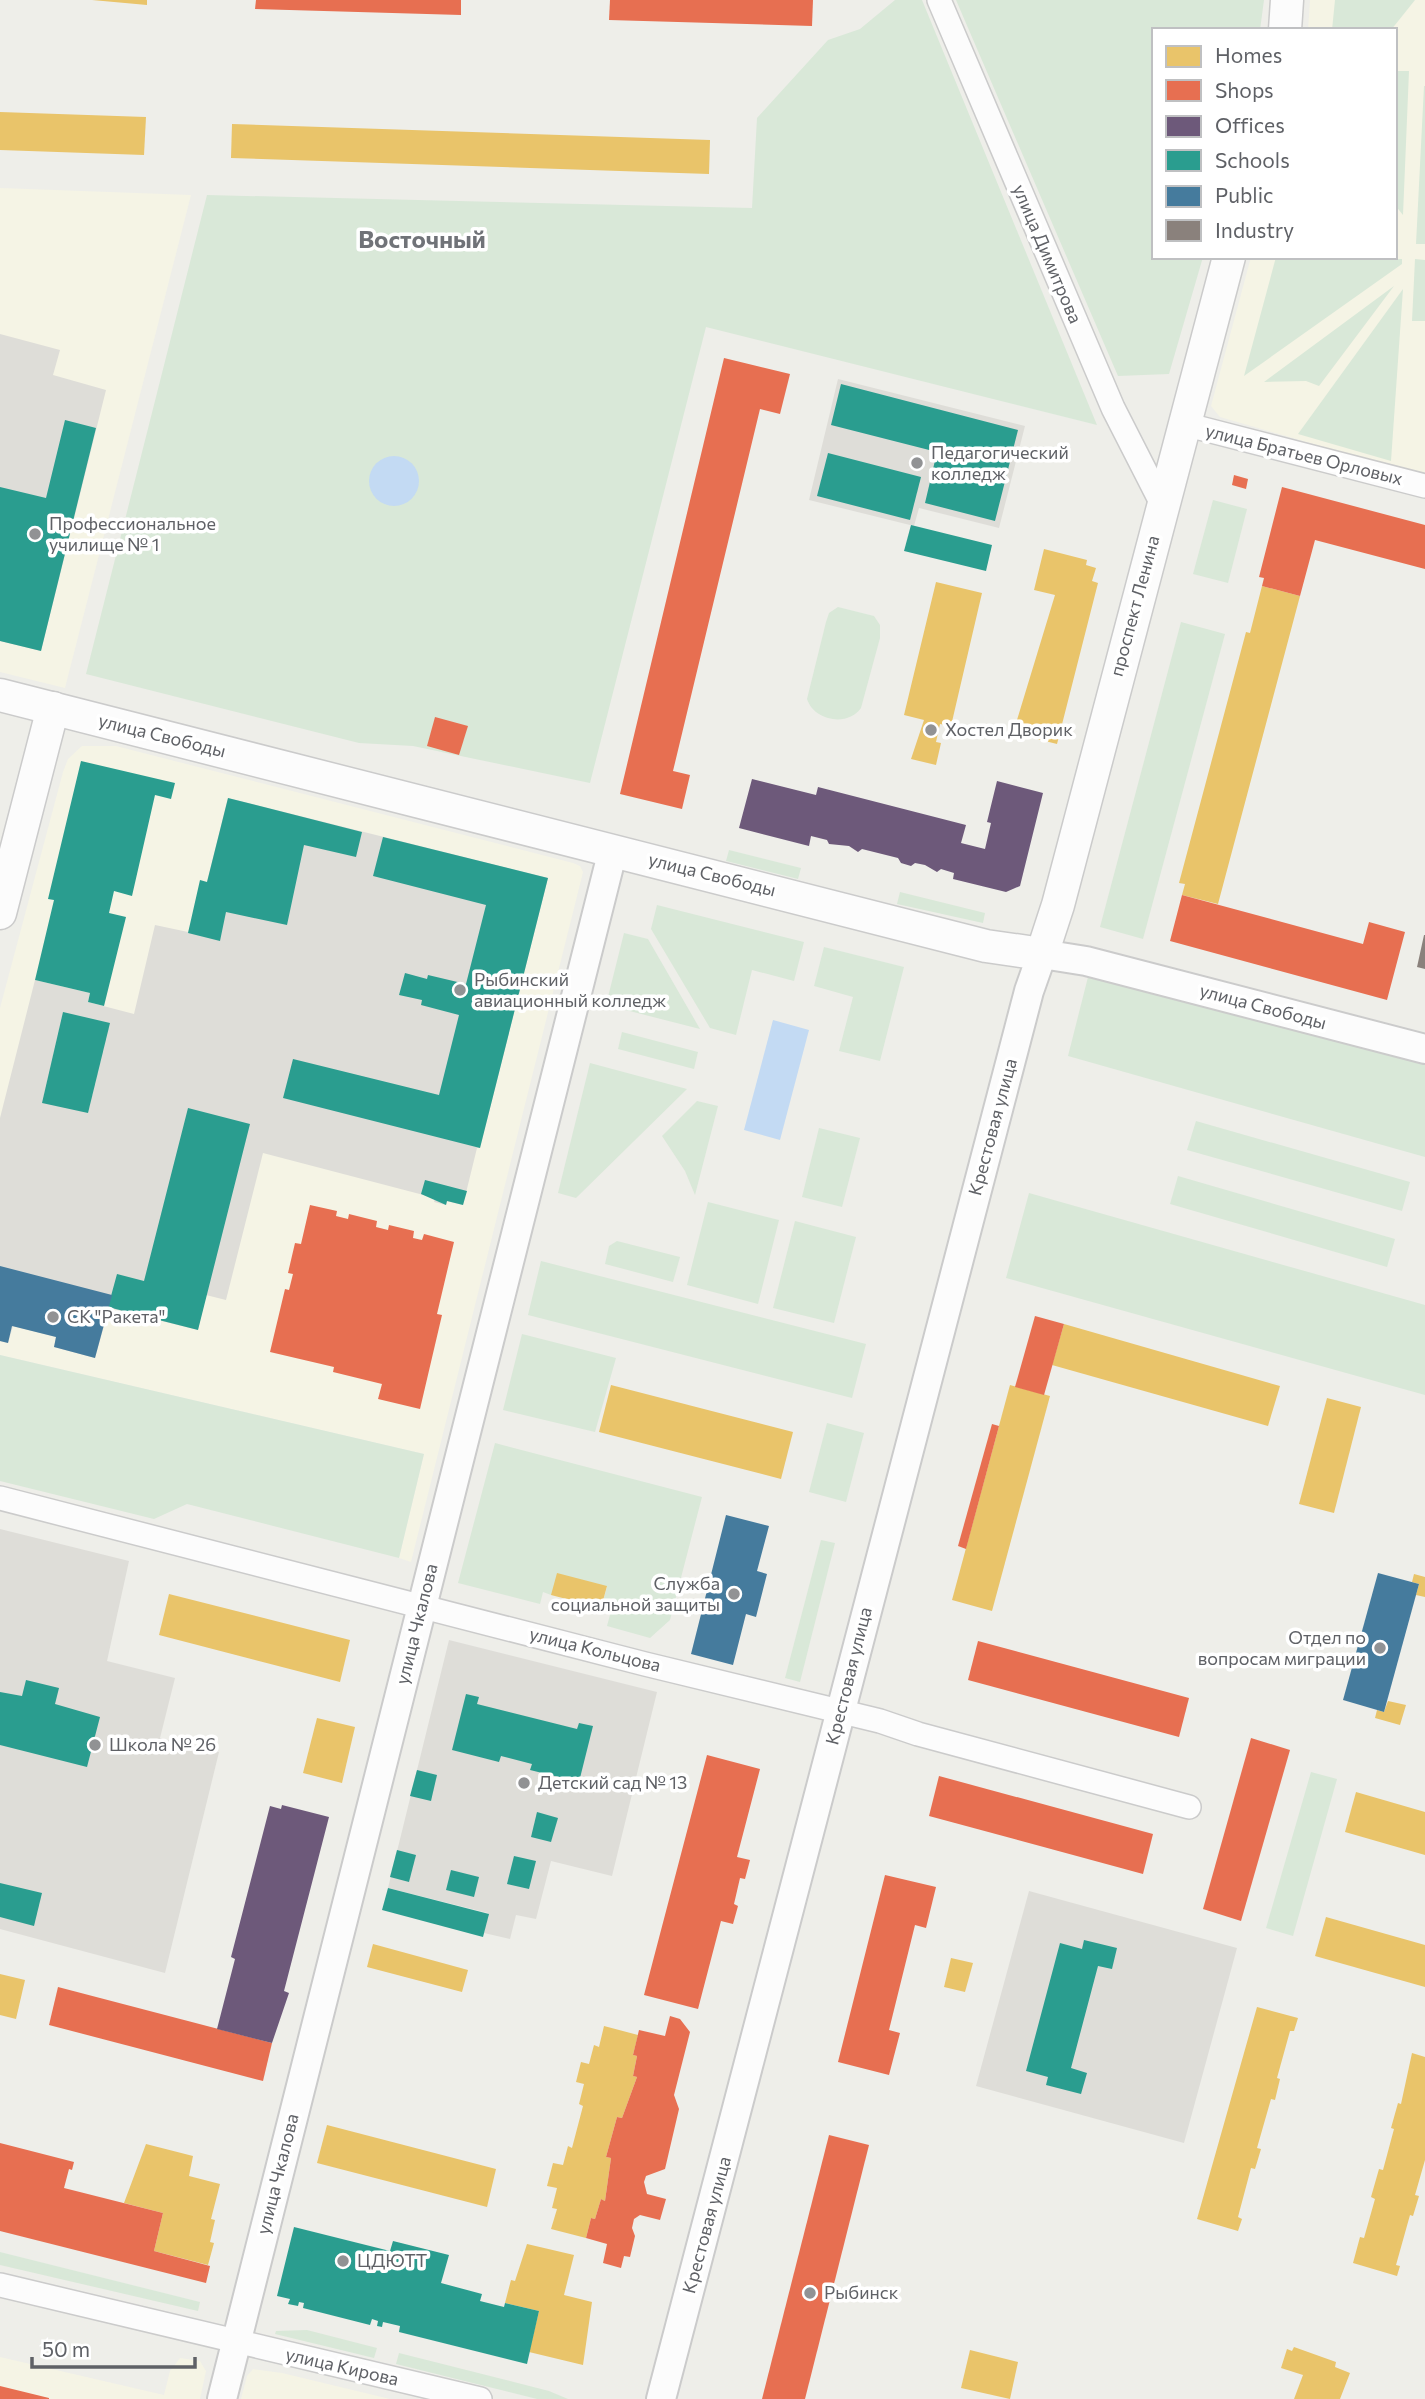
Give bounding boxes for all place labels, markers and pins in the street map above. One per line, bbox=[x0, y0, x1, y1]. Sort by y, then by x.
place label: Педагогический колледж bbox=[931, 441, 1069, 484]
marker: Педагогический колледж bbox=[909, 455, 925, 471]
place label: Профессиональное училище № 1 bbox=[49, 512, 216, 555]
marker: Профессиональное училище № 1 bbox=[27, 526, 43, 542]
place label: Хостел Дворик bbox=[945, 718, 1073, 740]
marker: Хостел Дворик bbox=[923, 722, 939, 738]
place label: Рыбинский авиационный колледж bbox=[474, 968, 666, 1011]
marker: Рыбинский авиационный колледж bbox=[452, 982, 468, 998]
place label: СК "Ракета" bbox=[67, 1305, 165, 1327]
marker: СК "Ракета" bbox=[45, 1309, 61, 1325]
place label: Служба социальной защиты bbox=[551, 1572, 720, 1615]
marker: Служба социальной защиты bbox=[726, 1586, 742, 1602]
place label: Отдел по вопросам миграции bbox=[1198, 1626, 1366, 1669]
marker: Отдел по вопросам миграции bbox=[1372, 1640, 1388, 1656]
place label: Школа № 26 bbox=[109, 1733, 216, 1755]
marker: Школа № 26 bbox=[87, 1737, 103, 1753]
place label: Детский сад № 13 bbox=[538, 1771, 687, 1793]
marker: Детский сад № 13 bbox=[516, 1775, 532, 1791]
place label: ЦДЮТТ bbox=[357, 2249, 427, 2271]
marker: ЦДЮТТ bbox=[335, 2253, 351, 2269]
place label: Рыбинск bbox=[824, 2281, 899, 2303]
marker: Рыбинск bbox=[802, 2285, 818, 2301]

